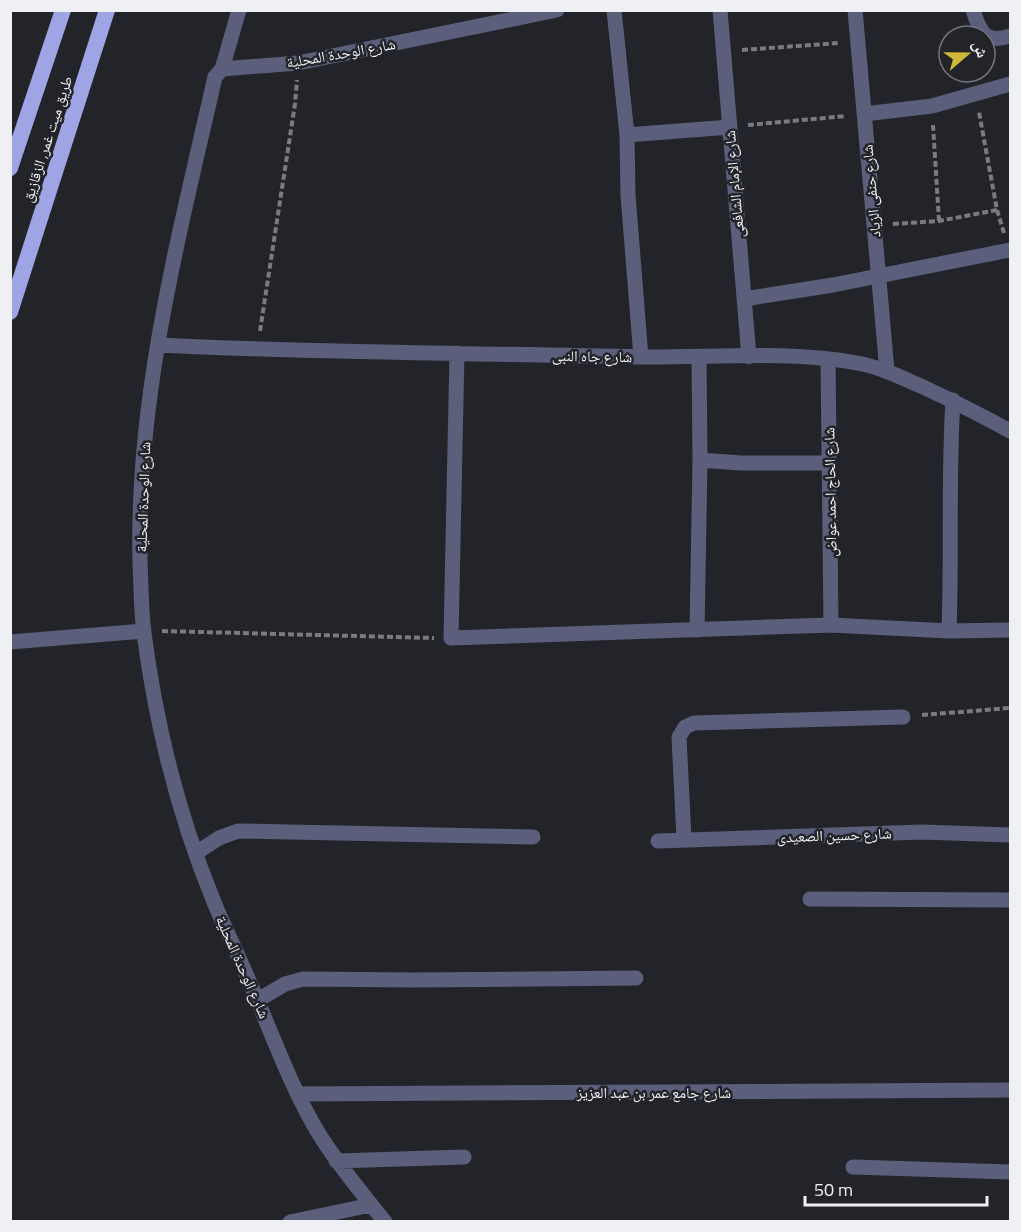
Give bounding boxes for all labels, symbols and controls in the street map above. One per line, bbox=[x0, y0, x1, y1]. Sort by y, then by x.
north arrow bbox=[937, 24, 997, 84]
street label: شارع الوحدة المحلية bbox=[285, 32, 398, 74]
text: ش bbox=[967, 37, 995, 61]
street label: طريق ميت غمر, الزقازيق bbox=[16, 73, 78, 205]
street label: شارع الإمام الشافعى bbox=[718, 129, 750, 239]
street label: شارع حنفى الزياد bbox=[855, 143, 887, 238]
street label: شارع جاه النبى bbox=[552, 344, 633, 368]
street label: شارع الحاج احمد عواض bbox=[817, 427, 843, 557]
street label: شارع الوحدة المحلية bbox=[130, 441, 156, 553]
street label: شارع حسين الصعيدى bbox=[776, 821, 892, 849]
street label: شارع الوحدة المحلية bbox=[210, 912, 276, 1022]
street label: شارع جامع عمر بن عبد العزيز bbox=[576, 1081, 731, 1104]
scale bar bbox=[805, 1169, 986, 1207]
text: 50 m bbox=[814, 1176, 853, 1203]

